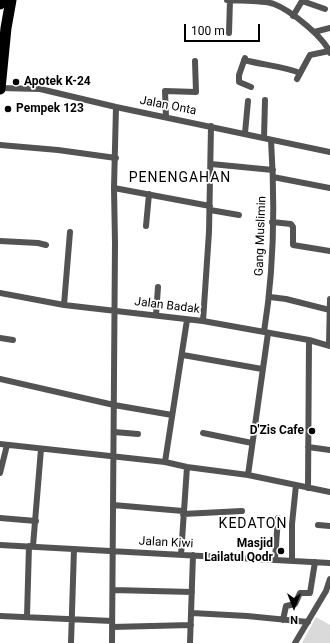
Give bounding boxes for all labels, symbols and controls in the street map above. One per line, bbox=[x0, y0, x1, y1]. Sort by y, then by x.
scale bar bbox=[186, 16, 262, 42]
text: 100 m bbox=[191, 24, 225, 38]
place label: Apotek K-24 bbox=[24, 75, 91, 89]
marker: Apotek K-24 bbox=[11, 77, 21, 87]
street label: Jalan Onta bbox=[138, 93, 198, 119]
place label: Pempek 123 bbox=[16, 102, 84, 116]
marker: Pempek 123 bbox=[3, 104, 13, 114]
district label: PENENGAHAN bbox=[129, 170, 231, 186]
street label: Gang Muslimin bbox=[252, 196, 270, 276]
street label: Jalan Badak bbox=[134, 295, 200, 317]
place label: D'Zis Cafe bbox=[250, 424, 304, 438]
marker: D'Zis Cafe bbox=[307, 426, 317, 436]
district label: KEDATON bbox=[219, 516, 287, 532]
street label: Jalan Kiwi bbox=[138, 534, 194, 552]
place label: Masjid Lailatul Qodr bbox=[204, 537, 273, 565]
marker: Masjid Lailatul Qodr bbox=[276, 546, 286, 556]
north arrow bbox=[274, 587, 314, 627]
text: N bbox=[290, 613, 298, 626]

